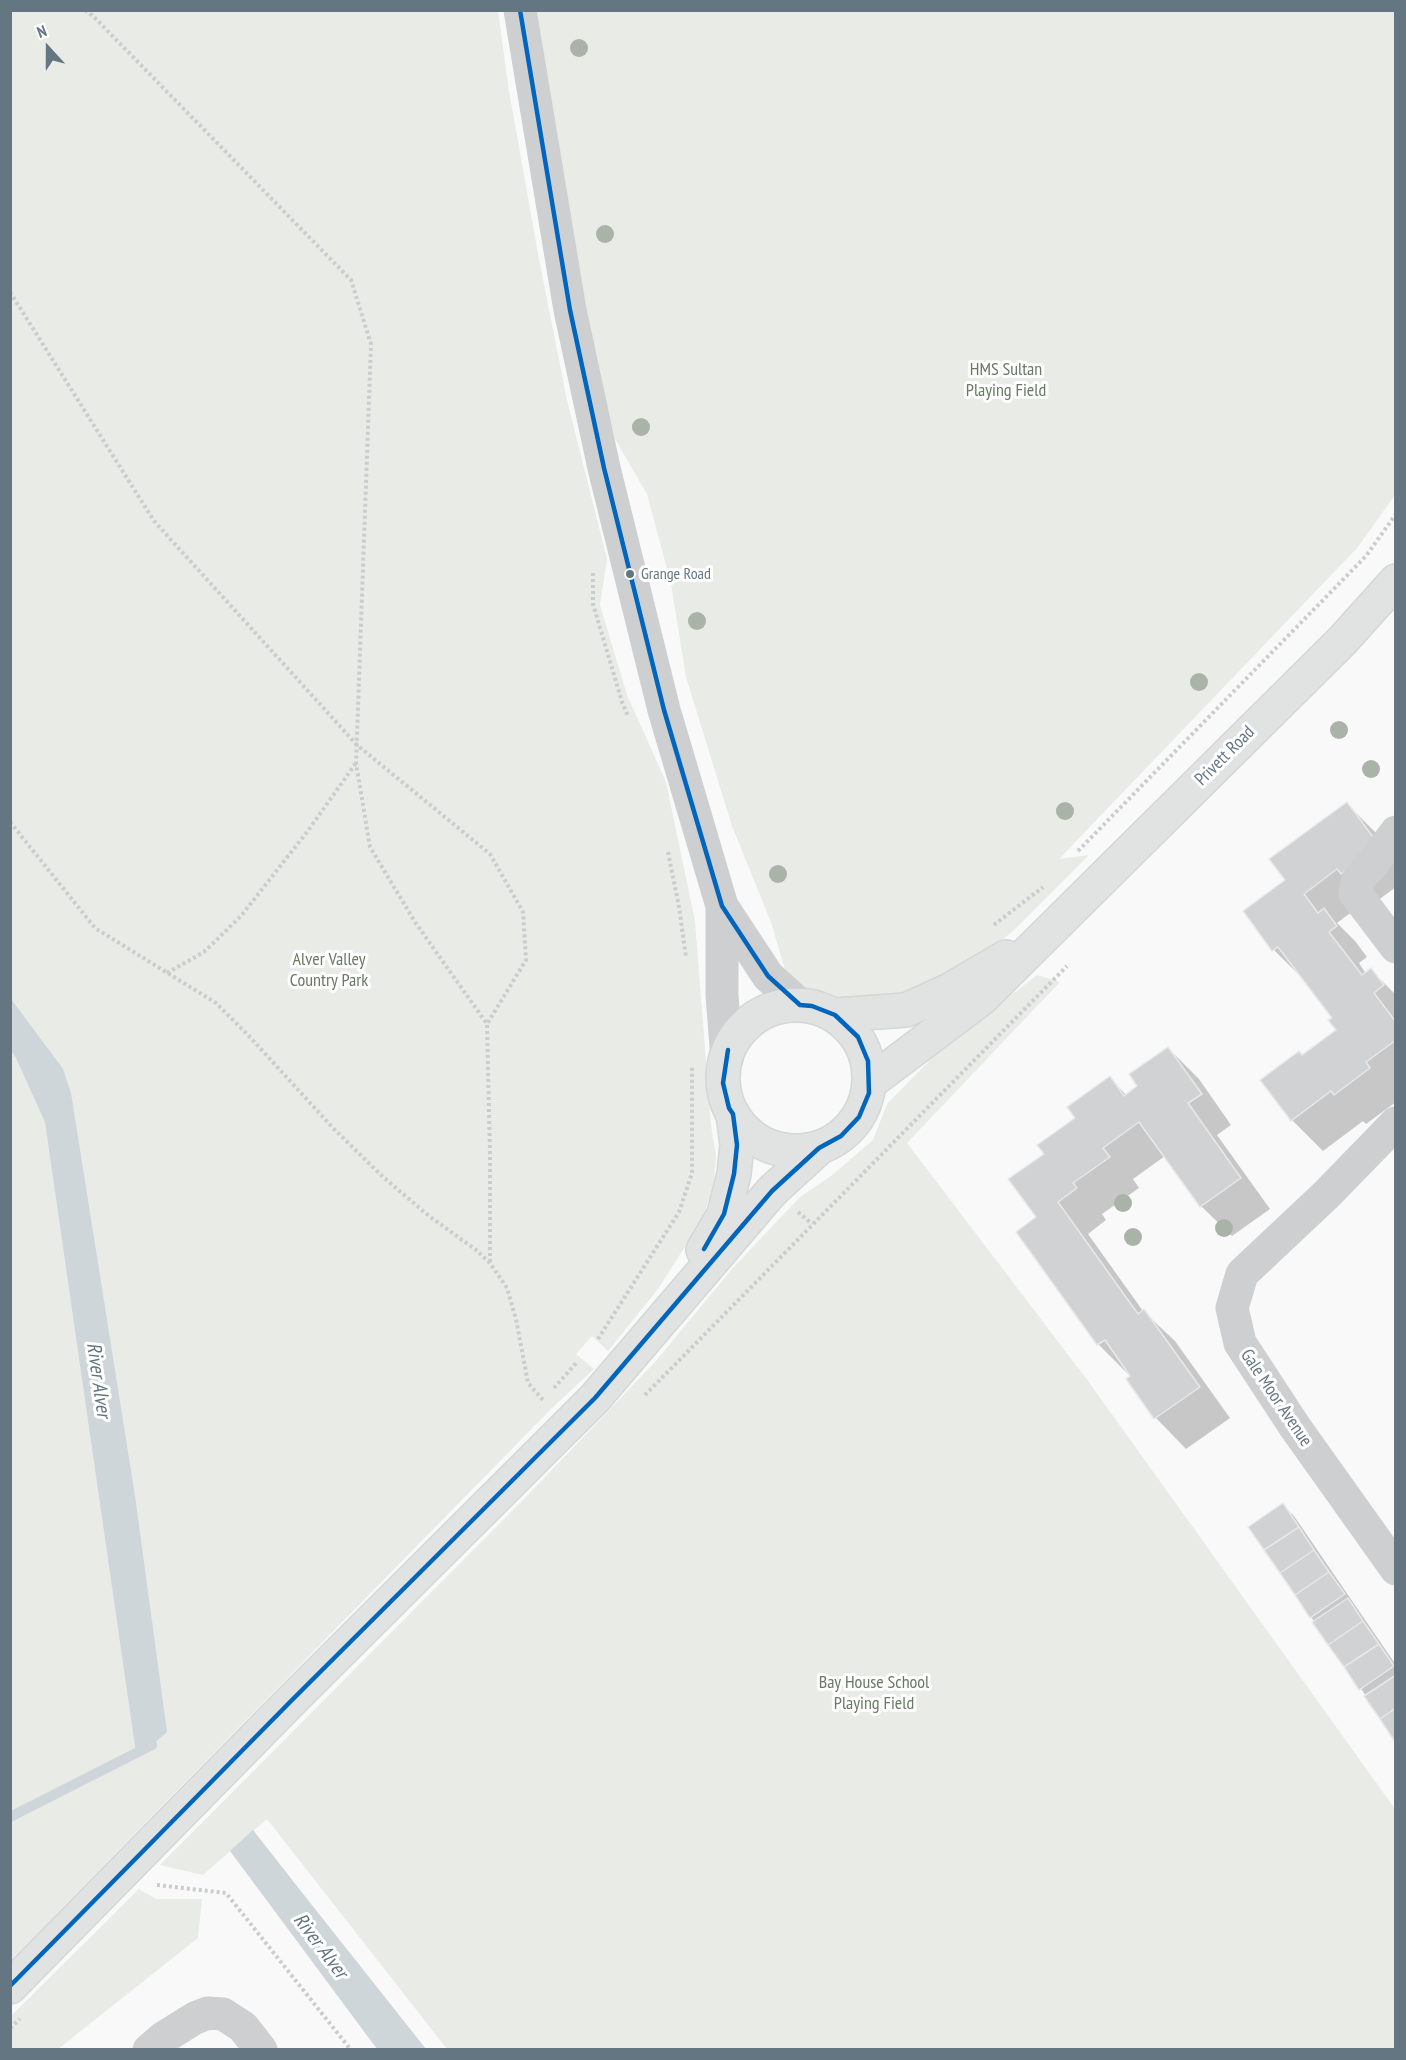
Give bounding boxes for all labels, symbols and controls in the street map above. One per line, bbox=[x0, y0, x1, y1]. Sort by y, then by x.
north arrow bbox=[18, 18, 78, 78]
text: N bbox=[34, 20, 49, 42]
park label: HMS Sultan Playing Field bbox=[966, 359, 1046, 401]
place label: Grange Road bbox=[641, 564, 711, 584]
marker: Grange Road bbox=[624, 568, 636, 580]
street label: Privett Road bbox=[1191, 722, 1259, 790]
park label: Alver Valley Country Park bbox=[290, 949, 368, 992]
water label: River Alver bbox=[81, 1341, 115, 1419]
street label: Gale Moor Avenue bbox=[1236, 1345, 1316, 1451]
park label: Bay House School Playing Field bbox=[819, 1672, 929, 1714]
water label: River Alver bbox=[288, 1909, 352, 1983]

